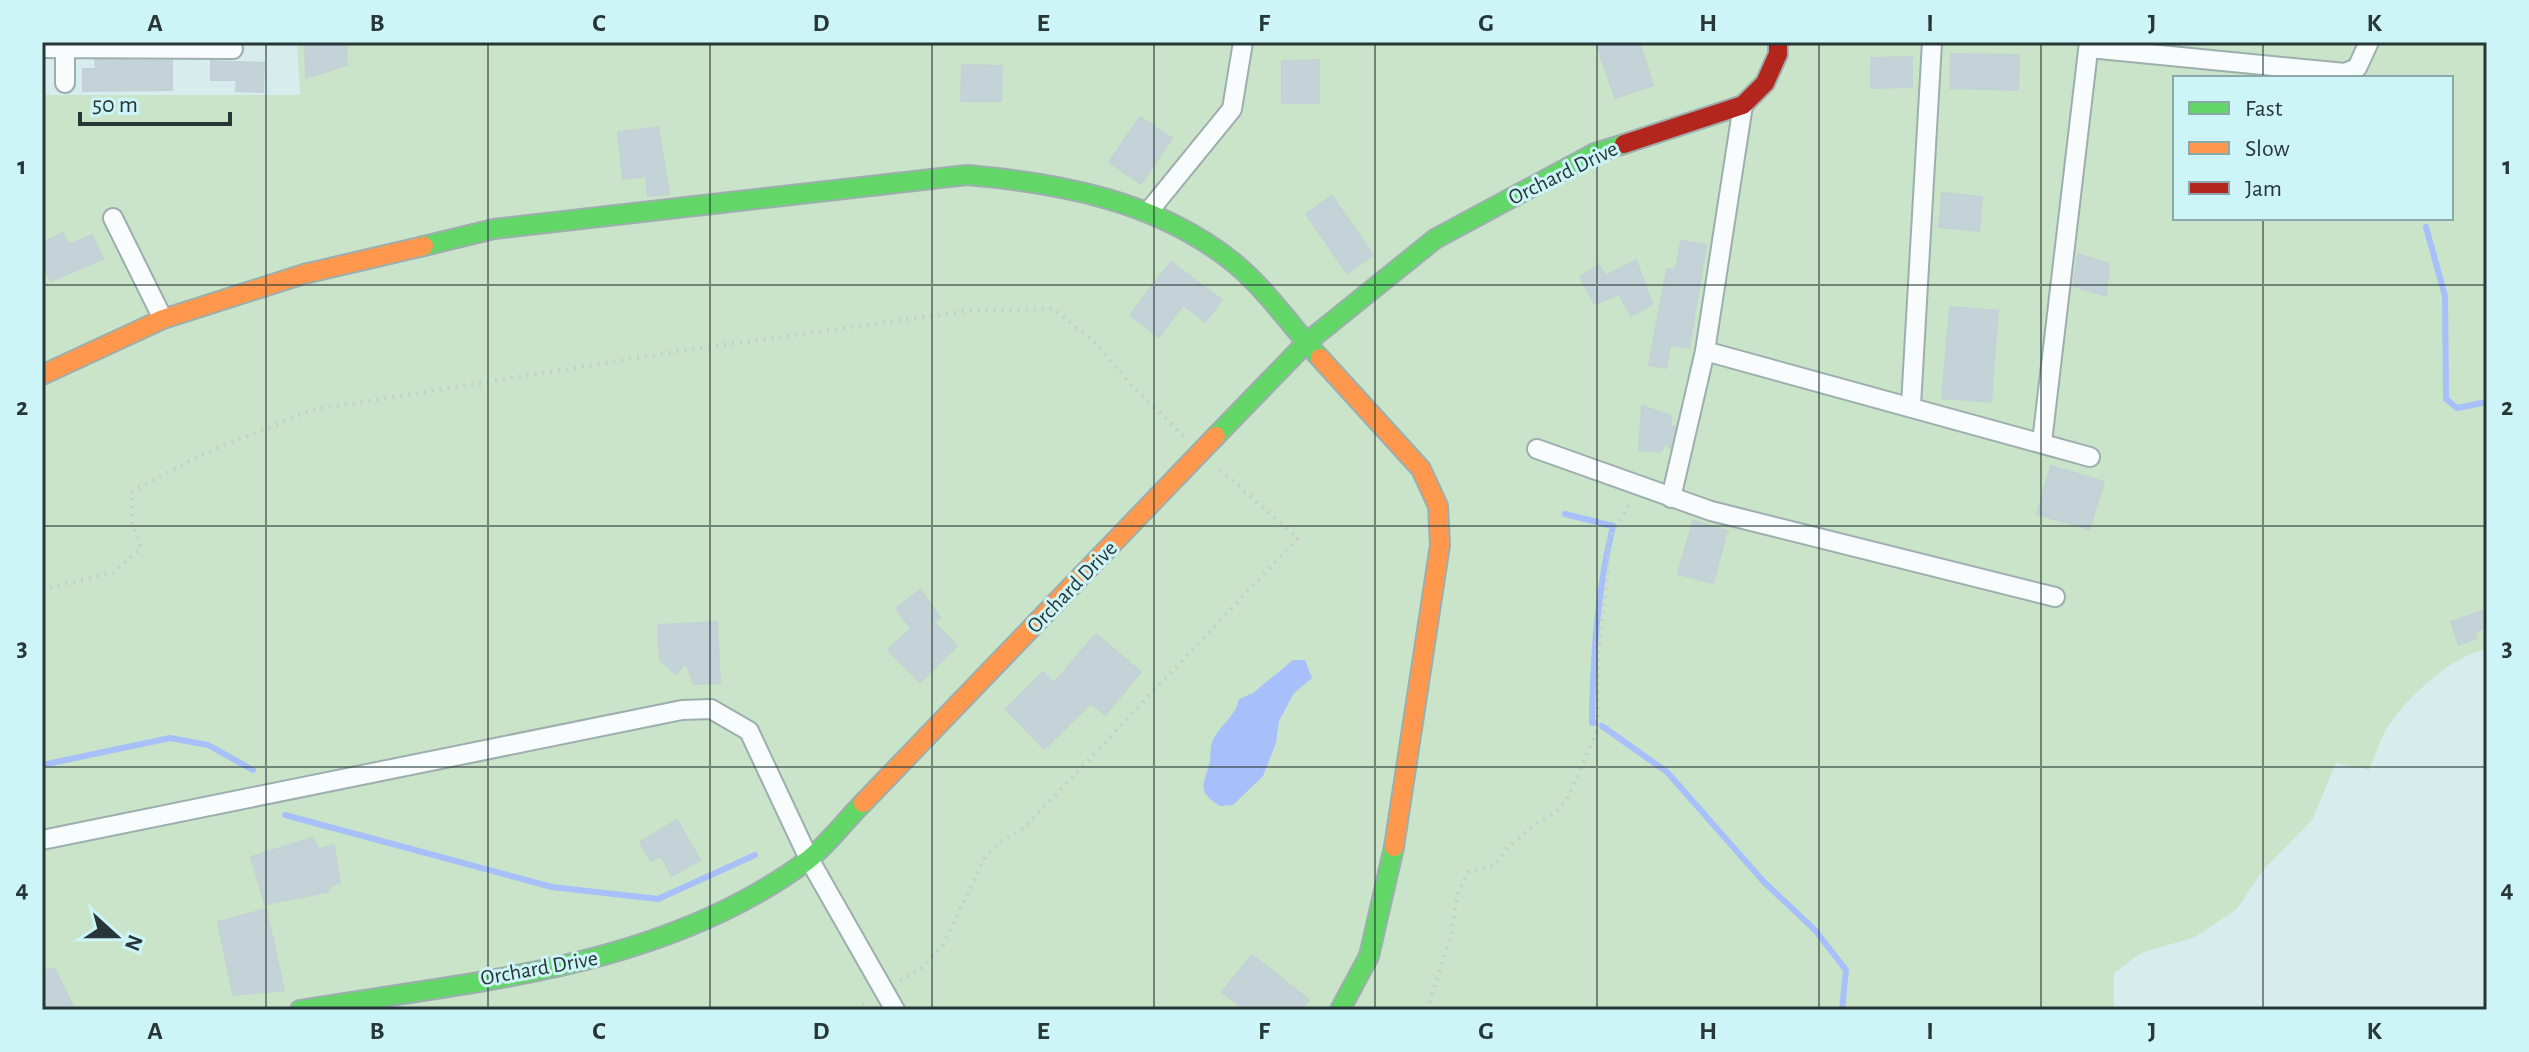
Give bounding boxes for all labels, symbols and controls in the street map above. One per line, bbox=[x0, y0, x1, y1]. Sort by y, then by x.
text: A bbox=[147, 10, 163, 36]
text: B bbox=[369, 10, 385, 36]
text: C bbox=[592, 10, 606, 36]
text: D bbox=[812, 10, 830, 36]
text: E bbox=[1036, 10, 1050, 36]
text: F bbox=[1258, 10, 1271, 36]
text: G bbox=[1478, 10, 1494, 36]
text: H bbox=[1699, 10, 1717, 36]
text: I bbox=[1926, 10, 1934, 36]
text: J bbox=[2148, 10, 2156, 36]
text: K bbox=[2366, 10, 2382, 36]
scale bar bbox=[80, 76, 230, 126]
legend bbox=[2173, 76, 2453, 220]
text: 50 m bbox=[92, 93, 138, 117]
text: Fast bbox=[2245, 97, 2283, 121]
street label: Orchard Drive bbox=[1505, 137, 1621, 209]
text: Slow bbox=[2245, 137, 2290, 161]
text: 1 bbox=[17, 153, 27, 179]
text: 1 bbox=[2502, 153, 2512, 179]
text: Jam bbox=[2245, 177, 2282, 201]
text: 2 bbox=[16, 394, 28, 420]
text: 2 bbox=[2501, 394, 2513, 420]
street label: Orchard Drive bbox=[1023, 537, 1121, 637]
text: 3 bbox=[16, 635, 28, 661]
text: 3 bbox=[2501, 635, 2513, 661]
text: 4 bbox=[15, 876, 29, 902]
text: 4 bbox=[2500, 876, 2514, 902]
north arrow bbox=[76, 896, 156, 976]
text: N bbox=[121, 932, 147, 954]
street label: Orchard Drive bbox=[479, 947, 599, 989]
text: A bbox=[147, 1018, 163, 1044]
text: B bbox=[369, 1018, 385, 1044]
text: C bbox=[592, 1018, 606, 1044]
text: D bbox=[812, 1018, 830, 1044]
text: E bbox=[1036, 1018, 1050, 1044]
text: F bbox=[1258, 1018, 1271, 1044]
text: G bbox=[1478, 1018, 1494, 1044]
text: H bbox=[1699, 1018, 1717, 1044]
text: I bbox=[1926, 1018, 1934, 1044]
text: J bbox=[2148, 1018, 2156, 1044]
text: K bbox=[2366, 1018, 2382, 1044]

